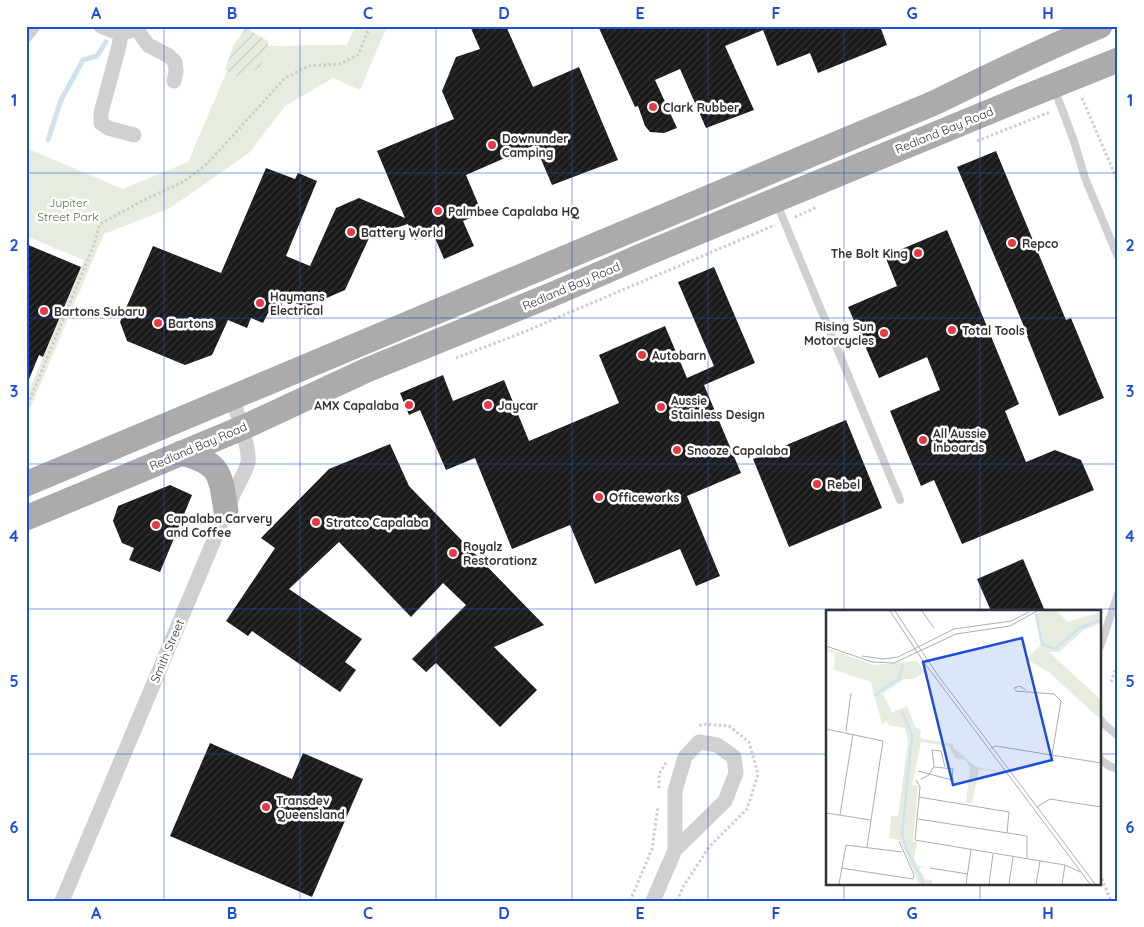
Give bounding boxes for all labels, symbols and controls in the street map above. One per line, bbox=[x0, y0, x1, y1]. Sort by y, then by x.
text: A bbox=[91, 3, 102, 23]
text: B bbox=[227, 3, 237, 23]
text: C bbox=[363, 3, 373, 23]
text: D bbox=[498, 3, 510, 23]
text: E bbox=[635, 3, 645, 23]
text: F bbox=[772, 3, 781, 23]
text: G bbox=[906, 3, 918, 23]
text: H bbox=[1042, 3, 1054, 23]
text: 1 bbox=[11, 90, 17, 110]
text: 1 bbox=[1127, 90, 1133, 110]
place label: Clark Rubber bbox=[663, 100, 739, 115]
marker: Clark Rubber bbox=[647, 101, 659, 113]
street label: Redland Bay Road bbox=[893, 103, 995, 157]
place label: Downunder Camping bbox=[502, 131, 569, 160]
marker: Downunder Camping bbox=[486, 139, 498, 151]
park label: Jupiter Street Park bbox=[37, 195, 99, 224]
place label: Palmbee Capalaba HQ bbox=[448, 204, 580, 219]
marker: Palmbee Capalaba HQ bbox=[432, 205, 444, 217]
place label: Battery World bbox=[361, 225, 443, 240]
marker: Battery World bbox=[345, 226, 357, 238]
text: 2 bbox=[9, 235, 19, 255]
text: 2 bbox=[1125, 235, 1135, 255]
place label: Repco bbox=[1022, 236, 1059, 251]
marker: Repco bbox=[1006, 237, 1018, 249]
place label: The Bolt King bbox=[831, 246, 908, 261]
marker: The Bolt King bbox=[912, 247, 924, 259]
street label: Redland Bay Road bbox=[520, 259, 622, 313]
place label: Haymans Electrical bbox=[270, 289, 325, 318]
marker: Haymans Electrical bbox=[254, 297, 266, 309]
place label: Bartons Subaru bbox=[54, 304, 145, 319]
marker: Bartons Subaru bbox=[38, 305, 50, 317]
place label: Bartons bbox=[168, 316, 214, 331]
marker: Bartons bbox=[152, 317, 164, 329]
place label: Rising Sun Motorcycles bbox=[804, 319, 874, 348]
place label: Total Tools bbox=[962, 323, 1025, 338]
marker: Total Tools bbox=[946, 324, 958, 336]
marker: Rising Sun Motorcycles bbox=[878, 327, 890, 339]
place label: Autobarn bbox=[652, 348, 706, 363]
marker: Autobarn bbox=[636, 349, 648, 361]
text: 3 bbox=[10, 381, 18, 401]
text: 3 bbox=[1126, 381, 1134, 401]
place label: Aussie Stainless Design bbox=[671, 393, 765, 422]
place label: AMX Capalaba bbox=[314, 398, 399, 413]
place label: Jaycar bbox=[498, 398, 538, 413]
marker: AMX Capalaba bbox=[403, 399, 415, 411]
marker: Jaycar bbox=[482, 399, 494, 411]
marker: Aussie Stainless Design bbox=[655, 401, 667, 413]
street label: Redland Bay Road bbox=[147, 419, 249, 473]
place label: All Aussie Inboards bbox=[933, 426, 987, 455]
marker: All Aussie Inboards bbox=[917, 434, 929, 446]
place label: Snooze Capalaba bbox=[687, 443, 788, 458]
marker: Snooze Capalaba bbox=[671, 444, 683, 456]
place label: Rebel bbox=[827, 477, 860, 492]
marker: Rebel bbox=[811, 478, 823, 490]
place label: Officeworks bbox=[609, 490, 679, 505]
marker: Officeworks bbox=[593, 491, 605, 503]
place label: Capalaba Carvery and Coffee bbox=[166, 511, 272, 540]
place label: Stratco Capalaba bbox=[326, 515, 429, 530]
marker: Stratco Capalaba bbox=[310, 516, 322, 528]
marker: Capalaba Carvery and Coffee bbox=[150, 519, 162, 531]
text: 4 bbox=[9, 526, 19, 546]
text: 4 bbox=[1125, 526, 1135, 546]
place label: Royalz Restorationz bbox=[463, 539, 537, 568]
marker: Royalz Restorationz bbox=[447, 547, 459, 559]
inset map bbox=[826, 610, 1102, 884]
street label: Smith Street bbox=[147, 617, 187, 685]
text: 5 bbox=[9, 671, 19, 691]
text: 5 bbox=[1125, 671, 1135, 691]
place label: Transdev Queensland bbox=[276, 793, 345, 822]
marker: Transdev Queensland bbox=[260, 801, 272, 813]
text: 6 bbox=[10, 817, 19, 837]
text: 6 bbox=[1126, 817, 1135, 837]
text: A bbox=[91, 903, 102, 923]
text: B bbox=[227, 903, 237, 923]
text: C bbox=[363, 903, 373, 923]
text: D bbox=[498, 903, 510, 923]
text: E bbox=[635, 903, 645, 923]
text: F bbox=[772, 903, 781, 923]
text: G bbox=[906, 903, 918, 923]
text: H bbox=[1042, 903, 1054, 923]

